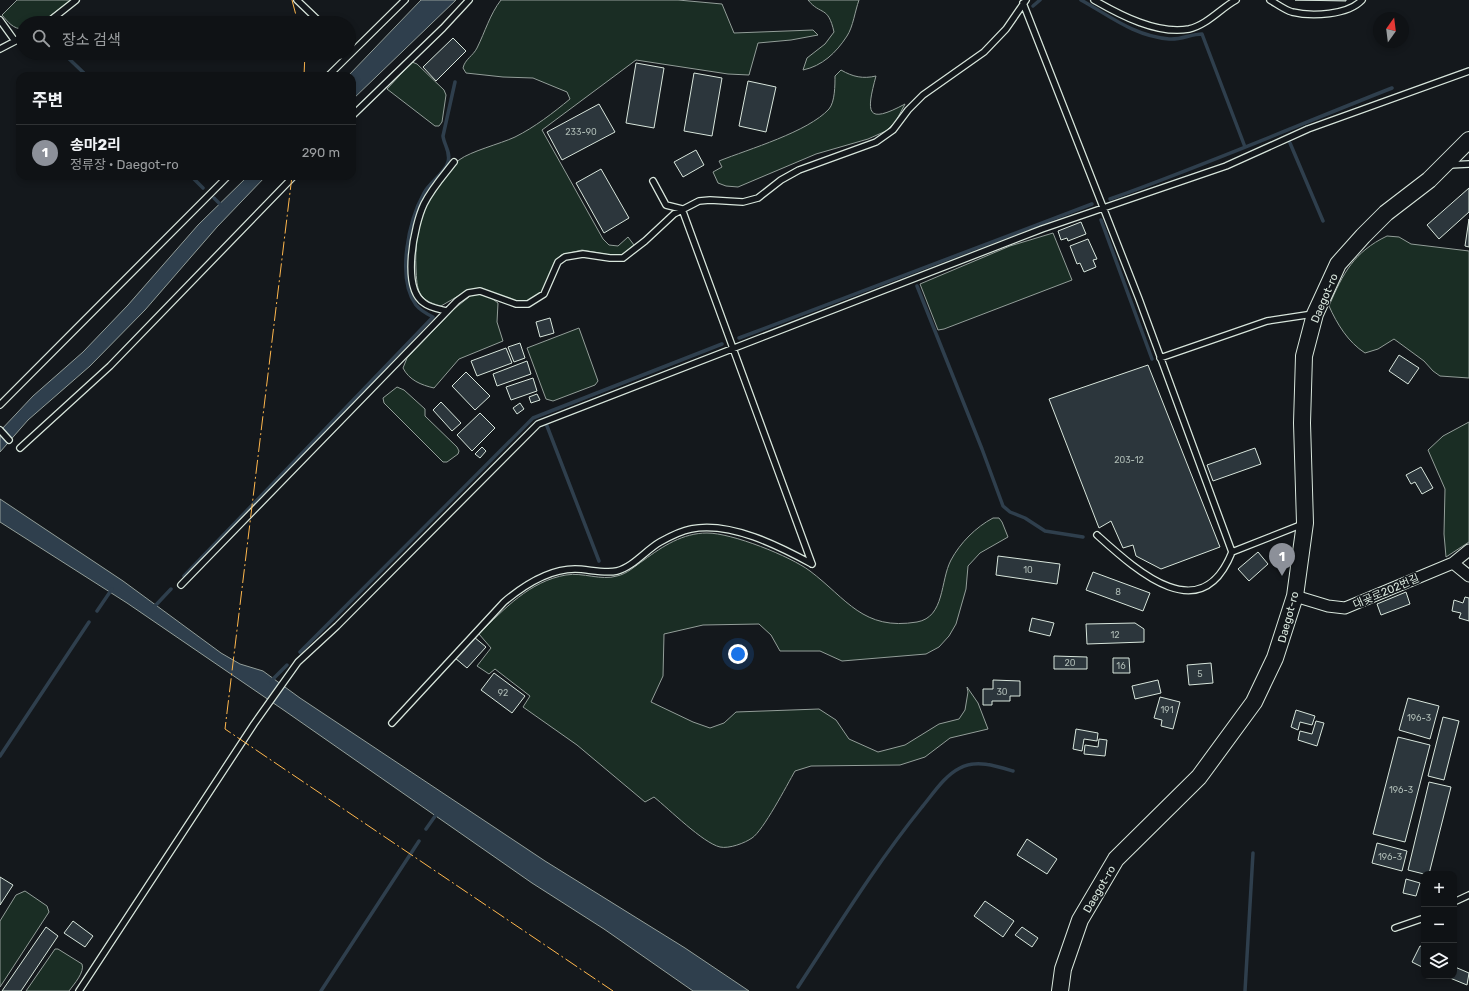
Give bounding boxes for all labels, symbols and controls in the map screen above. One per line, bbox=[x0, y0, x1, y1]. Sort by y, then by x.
north arrow bbox=[1373, 12, 1409, 48]
search box bbox=[16, 16, 356, 60]
icon: search bbox=[30, 27, 52, 49]
text: 장소 검색 bbox=[62, 31, 121, 49]
text: 주변 bbox=[32, 90, 63, 110]
house number: 233-90 bbox=[565, 127, 597, 137]
text: 송마2리 bbox=[70, 136, 121, 154]
text: 1 bbox=[42, 145, 48, 160]
text: 290 m bbox=[302, 145, 340, 160]
text: 정류장 · Daegot-ro bbox=[70, 157, 179, 172]
street label: Daegot-ro bbox=[1308, 271, 1341, 325]
house number: 203-12 bbox=[1114, 455, 1144, 465]
pin: 1 bbox=[1269, 543, 1295, 576]
house number: 10 bbox=[1023, 565, 1033, 575]
street label: 대곶로202번길 bbox=[1351, 572, 1421, 611]
house number: 8 bbox=[1115, 587, 1121, 597]
street label: Daegot-ro bbox=[1275, 590, 1302, 644]
house number: 12 bbox=[1110, 630, 1120, 640]
your location bbox=[728, 644, 748, 664]
house number: 20 bbox=[1065, 658, 1076, 668]
house number: 16 bbox=[1116, 661, 1126, 671]
house number: 5 bbox=[1197, 669, 1203, 679]
house number: 30 bbox=[996, 687, 1008, 697]
house number: 92 bbox=[498, 688, 508, 698]
house number: 191 bbox=[1160, 705, 1174, 715]
house number: 196-3 bbox=[1407, 713, 1431, 723]
house number: 196-3 bbox=[1389, 785, 1413, 795]
house number: 196-3 bbox=[1378, 852, 1402, 862]
street label: Daegot-ro bbox=[1081, 863, 1118, 915]
map controls bbox=[1421, 871, 1457, 979]
button: + bbox=[1421, 871, 1457, 907]
button: − bbox=[1421, 907, 1457, 943]
button: layers bbox=[1421, 943, 1457, 979]

